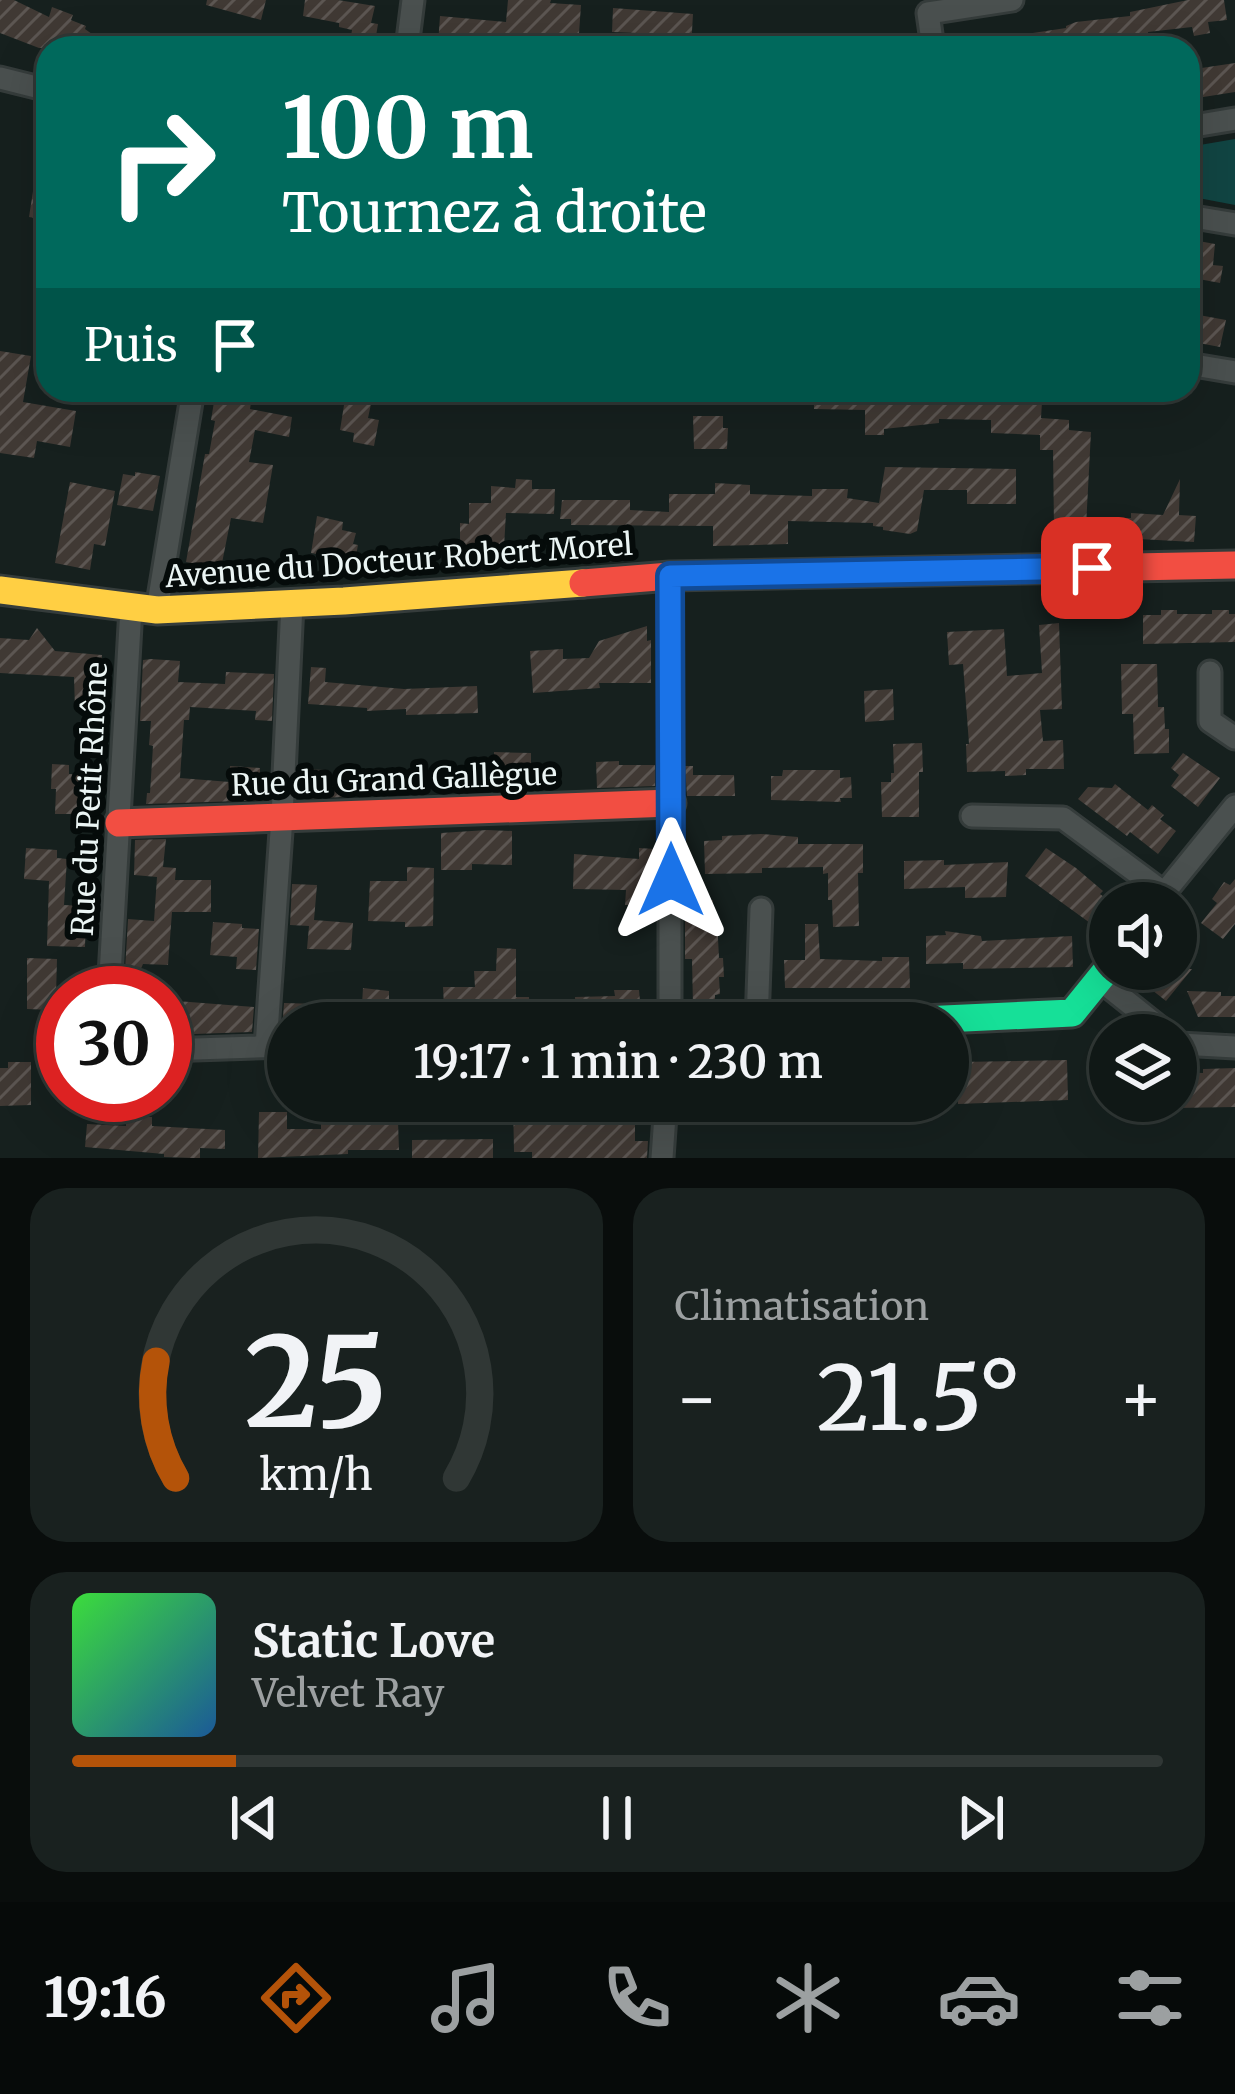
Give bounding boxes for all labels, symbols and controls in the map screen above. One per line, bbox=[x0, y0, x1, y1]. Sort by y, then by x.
text: 100 m bbox=[282, 75, 534, 181]
icon: right bbox=[84, 84, 240, 240]
text: Tournez à droite bbox=[282, 179, 707, 247]
icon: arrive bbox=[202, 312, 268, 378]
text: Puis bbox=[84, 317, 178, 373]
pin bbox=[1041, 517, 1143, 619]
street label: Avenue du Docteur Robert Morel bbox=[163, 525, 634, 595]
icon: arrive bbox=[1059, 535, 1125, 601]
street label: Rue du Petit Rhône bbox=[63, 661, 115, 937]
street label: Rue du Grand Gallègue bbox=[230, 754, 558, 804]
position arrow bbox=[608, 817, 734, 943]
map controls bbox=[1089, 882, 1197, 1122]
button: sound bbox=[1089, 882, 1197, 990]
speed limit sign: 30 bbox=[36, 966, 192, 1122]
button: layers bbox=[1089, 1014, 1197, 1122]
text: 19:17 · 1 min · 230 m bbox=[413, 1034, 823, 1090]
text: Climatisation bbox=[675, 1282, 929, 1331]
text: 25 bbox=[245, 1304, 388, 1461]
text: 21.5° bbox=[817, 1341, 1021, 1455]
text: − bbox=[675, 1357, 719, 1440]
text: + bbox=[1119, 1357, 1163, 1440]
text: km/h bbox=[259, 1448, 373, 1502]
text: Static Love bbox=[252, 1613, 495, 1669]
text: Velvet Ray bbox=[252, 1669, 444, 1718]
icon: previous bbox=[221, 1785, 287, 1851]
icon: pause bbox=[584, 1785, 650, 1851]
icon: next bbox=[948, 1785, 1014, 1851]
icon: directions bbox=[254, 1956, 338, 2040]
icon: music bbox=[424, 1956, 508, 2040]
icon: phone bbox=[595, 1956, 679, 2040]
icon: climate bbox=[766, 1956, 850, 2040]
icon: car bbox=[937, 1956, 1021, 2040]
icon: filters bbox=[1108, 1956, 1192, 2040]
text: 19:16 bbox=[43, 1964, 167, 2032]

